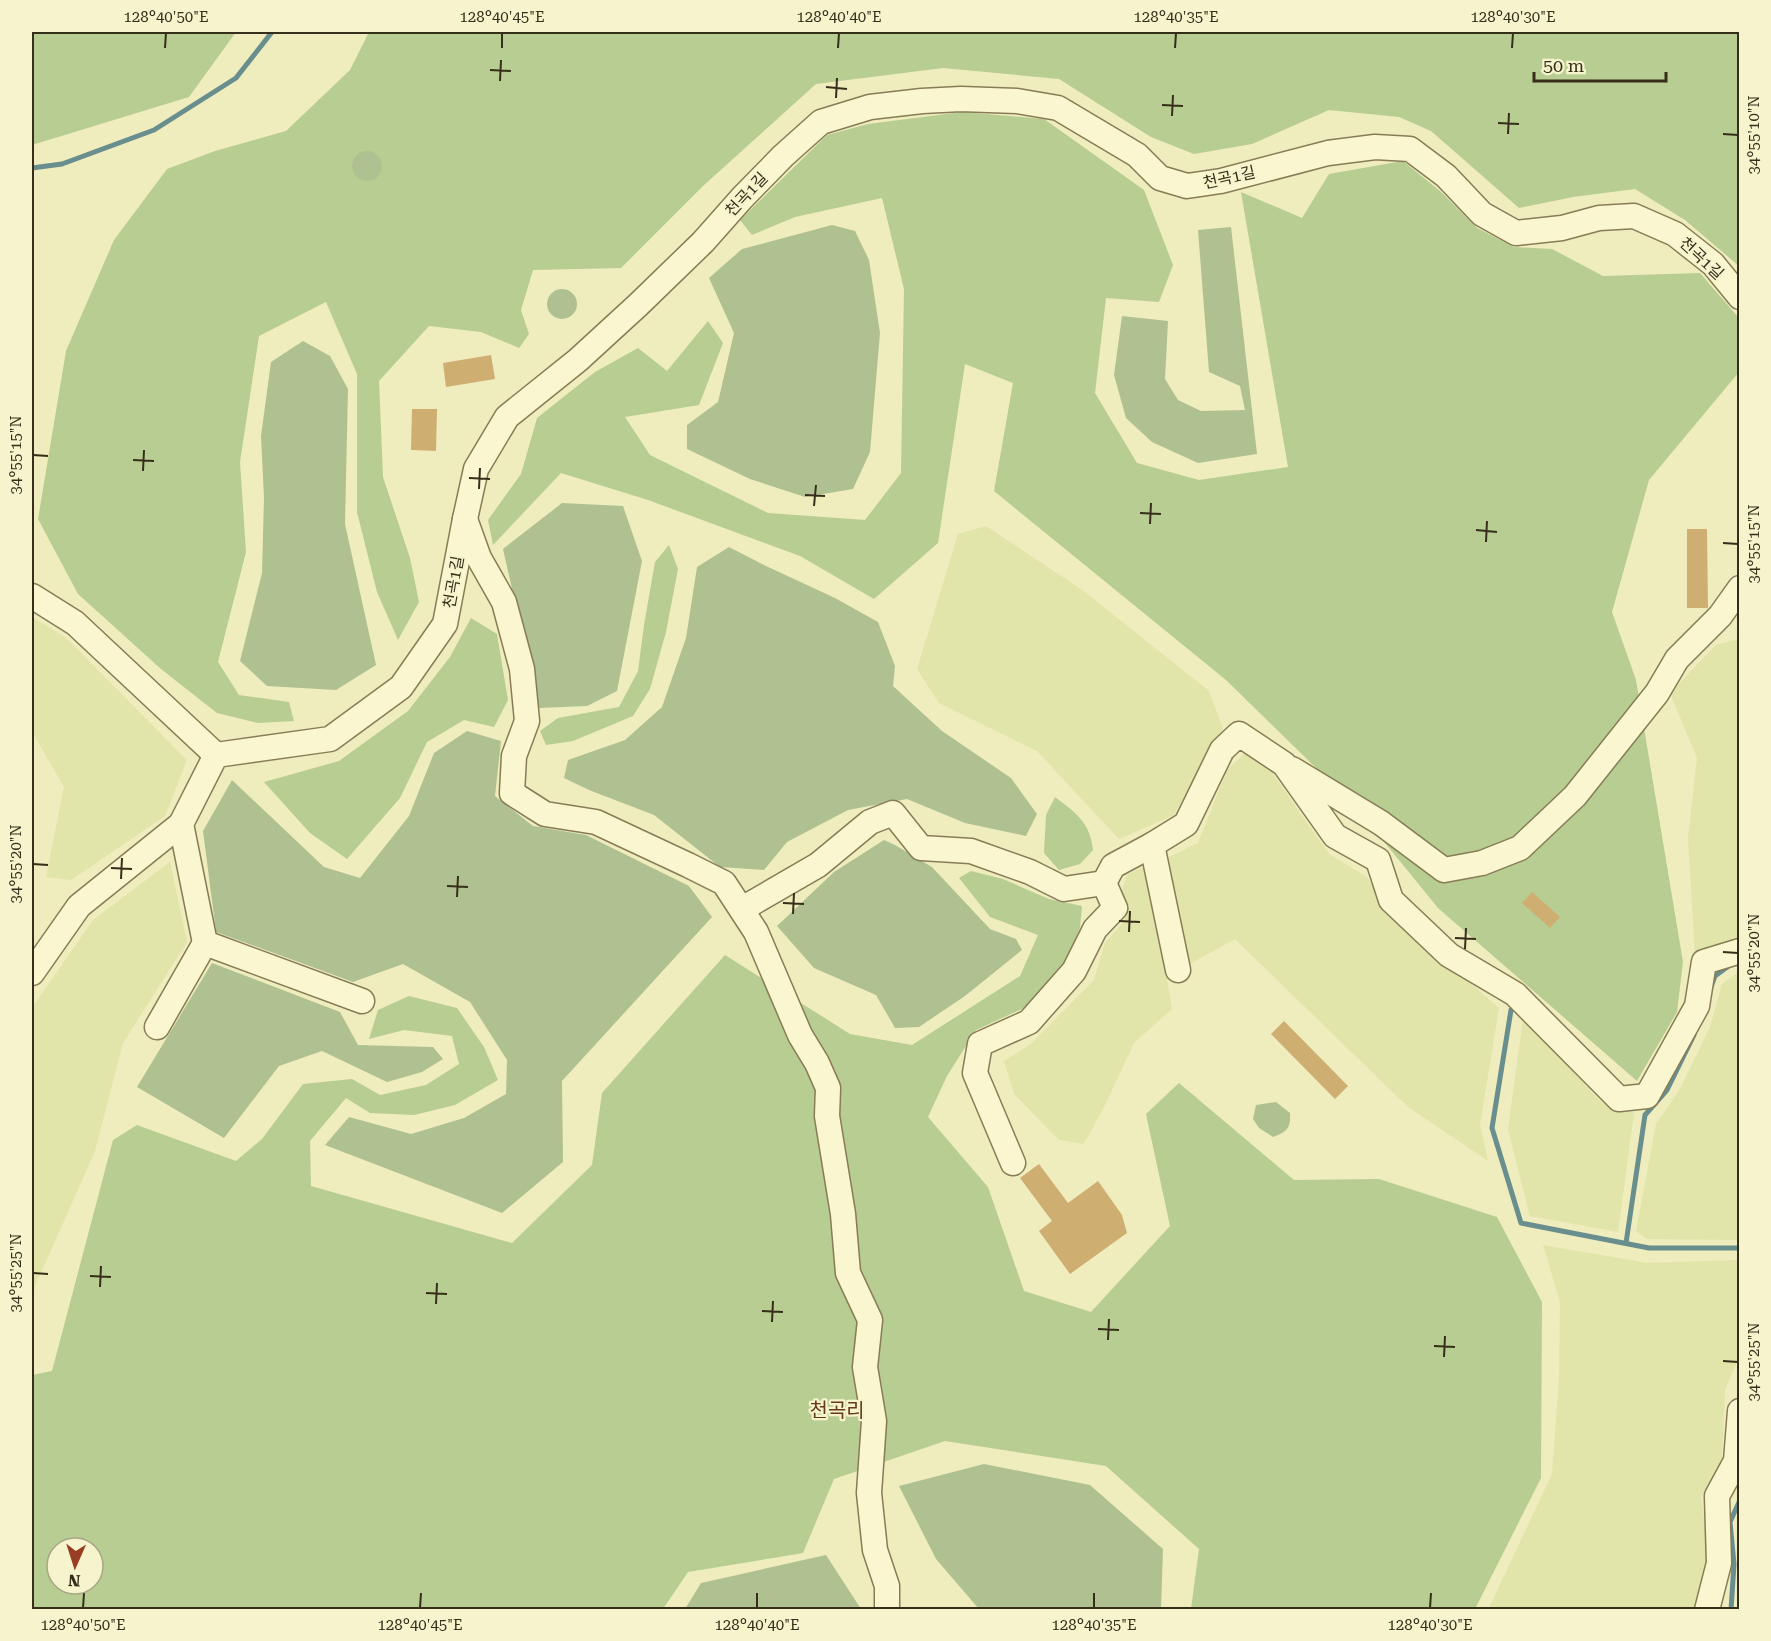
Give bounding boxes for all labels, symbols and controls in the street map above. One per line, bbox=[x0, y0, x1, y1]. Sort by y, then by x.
text: 128°40'50"E bbox=[123, 8, 209, 26]
text: 128°40'45"E bbox=[459, 8, 545, 26]
text: 128°40'40"E bbox=[796, 8, 882, 26]
text: 128°40'35"E bbox=[1133, 8, 1219, 26]
text: 128°40'30"E bbox=[1470, 8, 1556, 26]
scale bar bbox=[1534, 45, 1666, 83]
text: 50 m bbox=[1543, 55, 1584, 76]
text: 34°55'10"N bbox=[1745, 95, 1763, 175]
street label: 천곡1길 bbox=[1201, 162, 1257, 193]
street label: 천곡1길 bbox=[721, 168, 771, 220]
street label: 천곡1길 bbox=[1676, 233, 1728, 283]
text: 34°55'15"N bbox=[7, 415, 25, 495]
text: 34°55'15"N bbox=[1745, 504, 1763, 584]
street label: 천곡1길 bbox=[440, 554, 467, 610]
text: 34°55'20"N bbox=[7, 824, 25, 904]
text: 34°55'20"N bbox=[1745, 913, 1763, 993]
text: 34°55'25"N bbox=[7, 1233, 25, 1313]
text: 34°55'25"N bbox=[1745, 1322, 1763, 1402]
district label: 천곡리 bbox=[809, 1398, 865, 1422]
north arrow bbox=[45, 1536, 105, 1596]
text: N bbox=[68, 1571, 81, 1590]
text: 128°40'50"E bbox=[40, 1616, 126, 1634]
text: 128°40'45"E bbox=[377, 1616, 463, 1634]
text: 128°40'40"E bbox=[714, 1616, 800, 1634]
text: 128°40'35"E bbox=[1051, 1616, 1137, 1634]
text: 128°40'30"E bbox=[1387, 1616, 1473, 1634]

